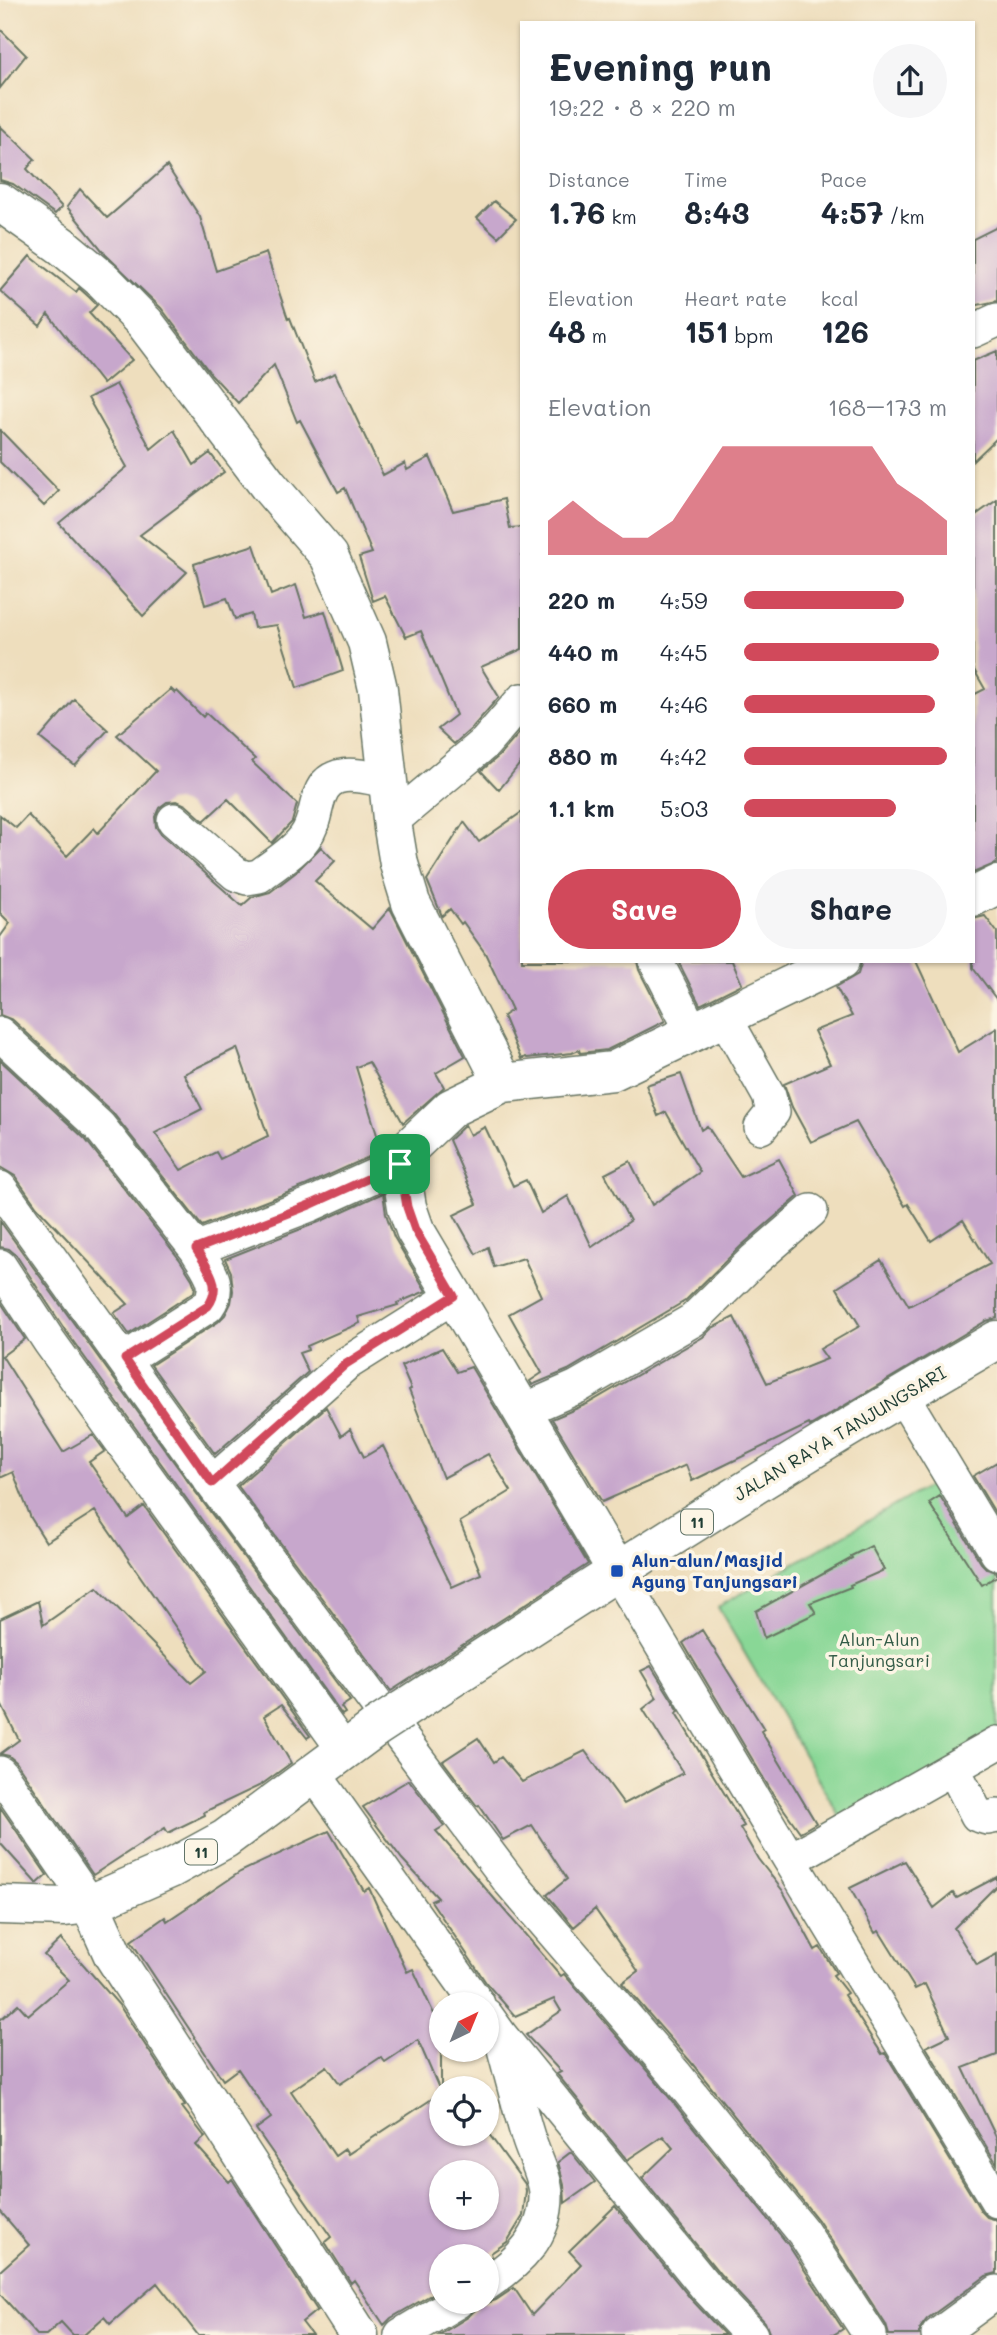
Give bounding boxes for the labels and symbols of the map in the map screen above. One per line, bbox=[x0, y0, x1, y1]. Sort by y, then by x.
pin bbox=[370, 1134, 430, 1194]
street label: JALAN RAYA TANJUNGSARI bbox=[729, 1360, 950, 1506]
road number: 11 bbox=[681, 1510, 713, 1534]
place label: Alun-alun/Masjid Agung Tanjungsari bbox=[631, 1548, 798, 1593]
marker: Alun-alun/Masjid Agung Tanjungsari bbox=[609, 1563, 625, 1579]
park label: Alun-Alun Tanjungsari bbox=[828, 1627, 930, 1672]
road number: 11 bbox=[185, 1840, 217, 1864]
north arrow bbox=[429, 1992, 499, 2062]

